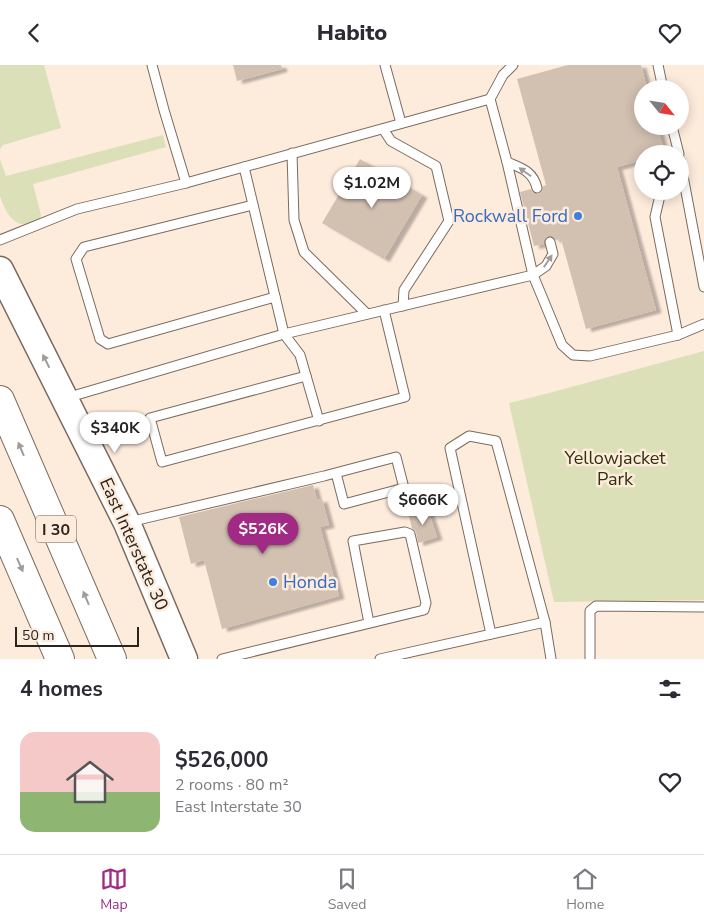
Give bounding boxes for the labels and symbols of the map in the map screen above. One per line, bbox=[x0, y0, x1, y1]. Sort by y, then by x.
north arrow bbox=[634, 80, 689, 135]
pin: $1.02M bbox=[331, 167, 413, 209]
one-way arrow bbox=[518, 167, 532, 177]
place label: Rockwall Ford bbox=[453, 204, 568, 228]
marker: Rockwall Ford bbox=[572, 210, 584, 222]
one-way arrow bbox=[543, 254, 553, 268]
one-way arrow bbox=[41, 354, 49, 368]
pin: $340K bbox=[80, 411, 150, 454]
one-way arrow bbox=[17, 442, 25, 456]
park label: Yellowjacket Park bbox=[563, 446, 666, 491]
street label: East Interstate 30 bbox=[94, 474, 174, 614]
pin: $666K bbox=[388, 483, 458, 526]
pin: $526K bbox=[228, 513, 298, 555]
road number: I 30 bbox=[36, 515, 76, 543]
one-way arrow bbox=[16, 558, 24, 572]
place label: Honda bbox=[283, 570, 337, 594]
marker: Honda bbox=[267, 576, 279, 588]
one-way arrow bbox=[81, 591, 89, 605]
scale bar bbox=[15, 624, 139, 647]

